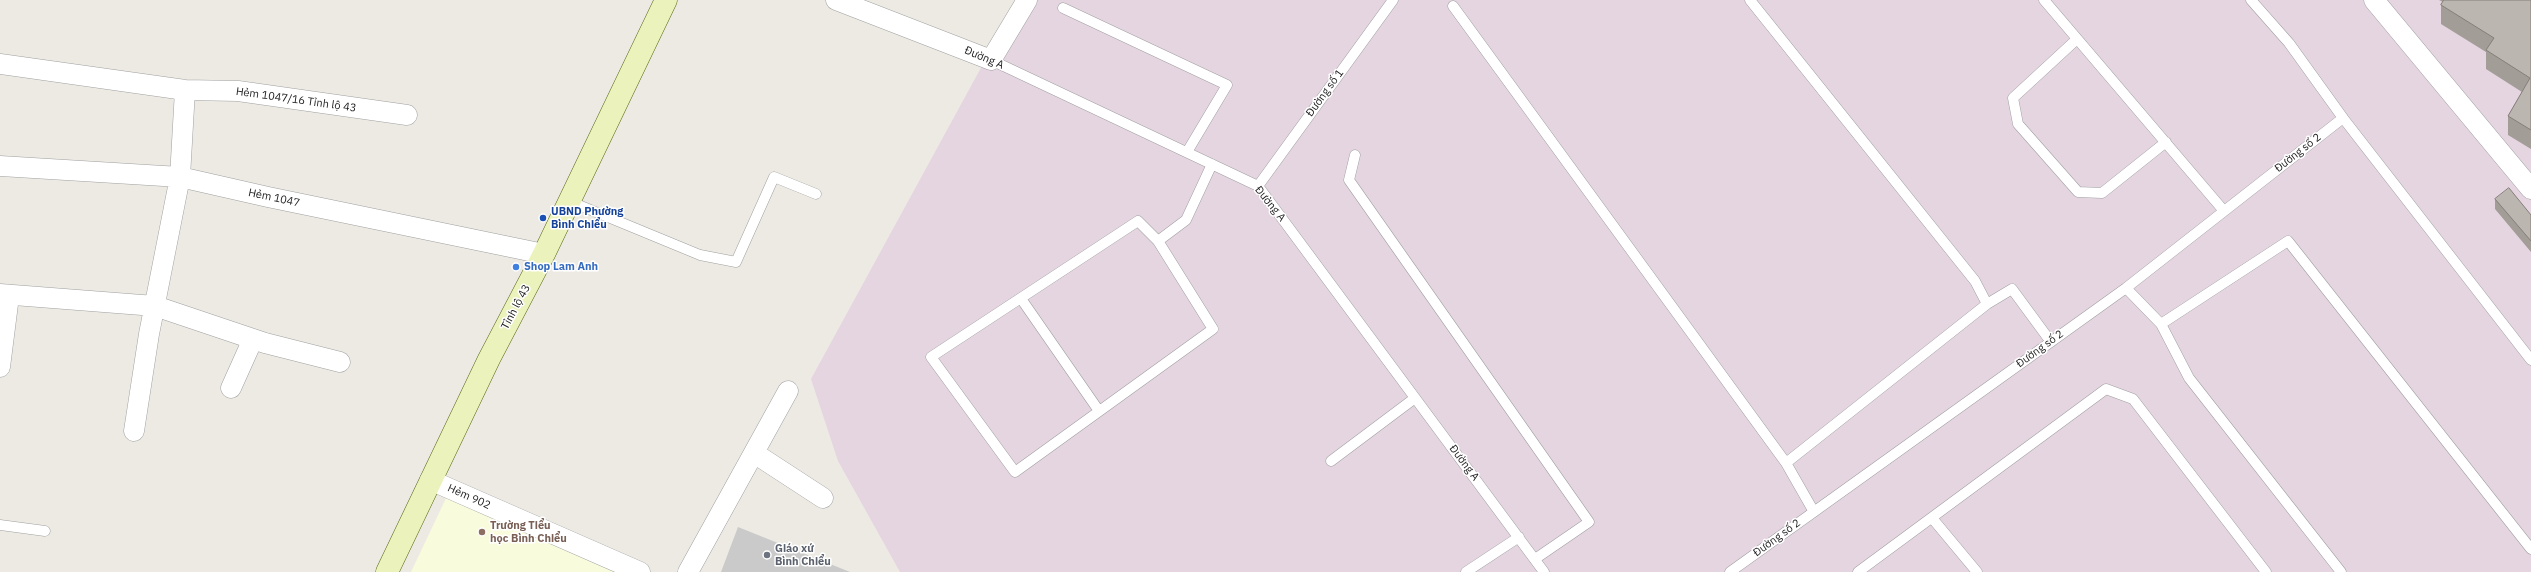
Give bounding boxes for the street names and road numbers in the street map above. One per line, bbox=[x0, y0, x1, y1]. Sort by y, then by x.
street label: Đường A bbox=[962, 44, 1006, 72]
street label: Đường số 1 bbox=[1303, 67, 1347, 119]
street label: Hẻm 1047/16 Tỉnh lộ 43 bbox=[235, 85, 357, 115]
street label: Đường số 2 bbox=[2272, 131, 2324, 175]
street label: Đường A bbox=[1252, 184, 1288, 224]
street label: Hẻm 1047 bbox=[247, 186, 301, 210]
street label: Tỉnh lộ 43 bbox=[499, 282, 533, 332]
street label: Đường số 2 bbox=[2014, 327, 2066, 371]
street label: Đường A bbox=[1446, 442, 1482, 484]
street label: Hẻm 902 bbox=[445, 482, 493, 512]
street label: Đường số 2 bbox=[1751, 516, 1803, 560]

